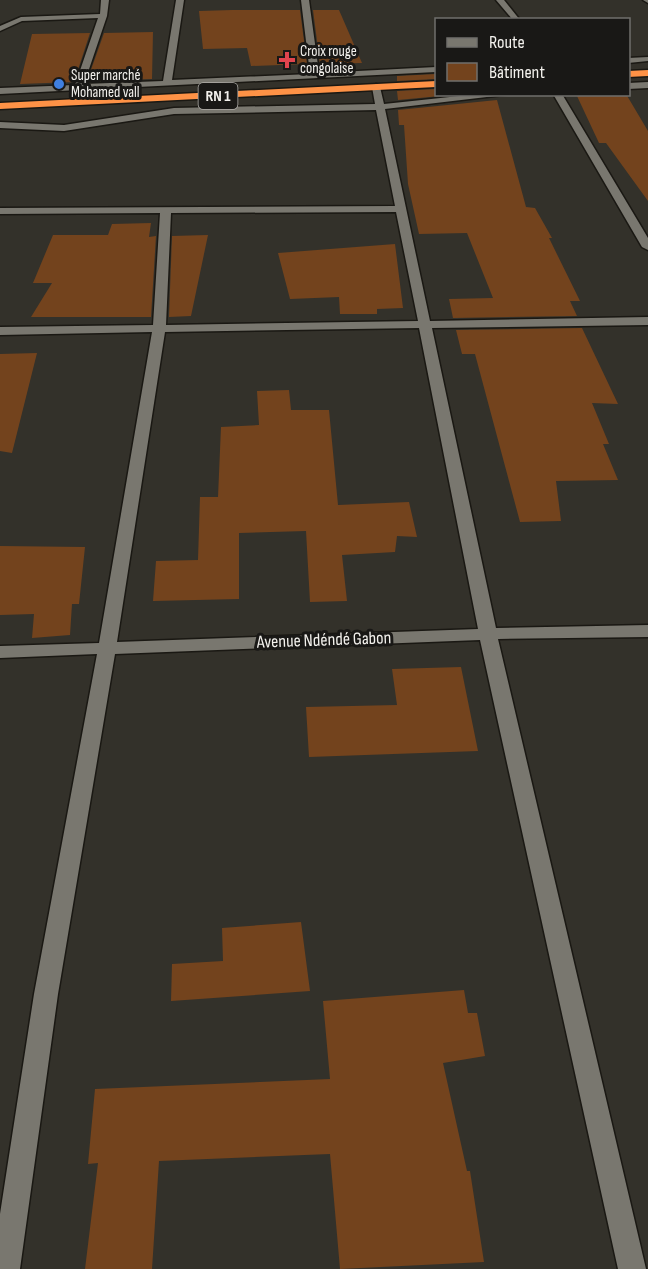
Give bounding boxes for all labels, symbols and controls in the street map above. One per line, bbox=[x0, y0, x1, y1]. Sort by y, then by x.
legend bbox=[435, 18, 630, 96]
text: Route bbox=[489, 32, 525, 53]
place label: Croix rouge congolaise bbox=[300, 42, 357, 78]
marker: Croix rouge congolaise bbox=[278, 51, 296, 69]
text: Bâtiment bbox=[489, 62, 545, 83]
place label: Super marché Mohamed vall bbox=[71, 66, 141, 102]
marker: Super marché Mohamed vall bbox=[52, 77, 66, 91]
road number: RN 1 bbox=[198, 83, 238, 109]
street label: Avenue Ndéndé Gabon bbox=[255, 627, 392, 653]

